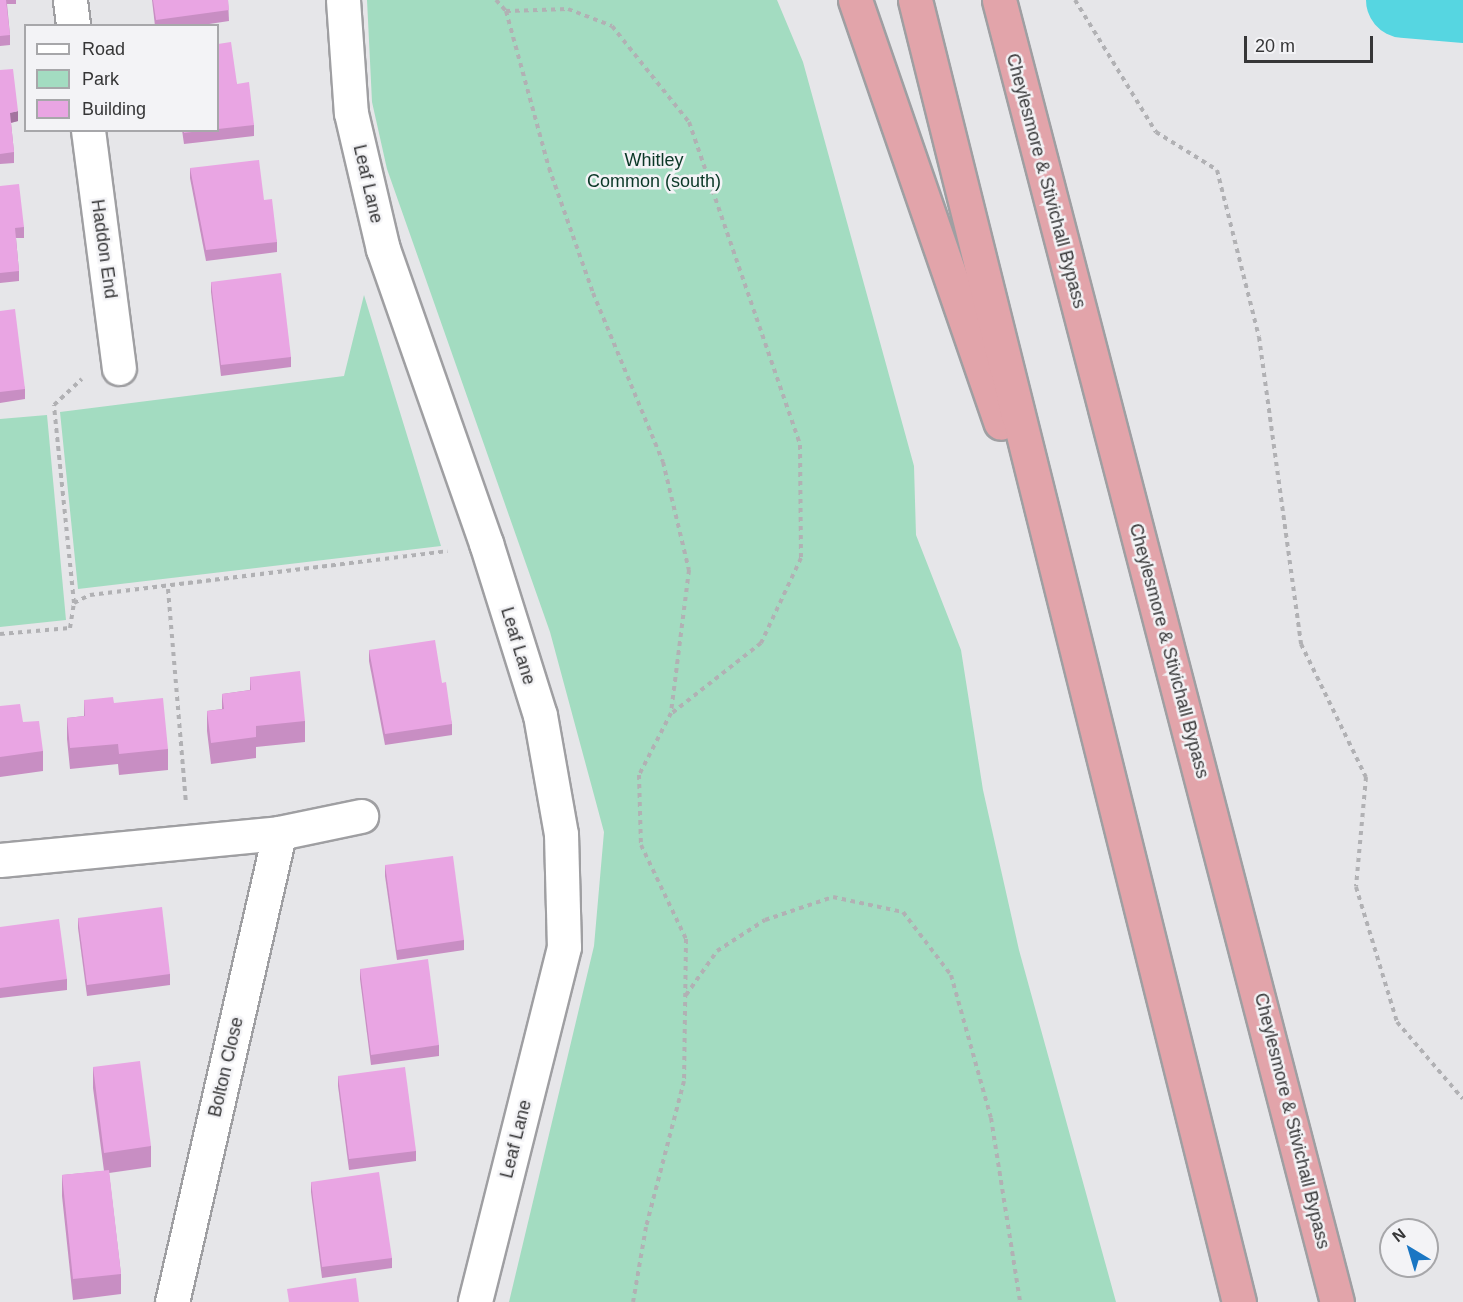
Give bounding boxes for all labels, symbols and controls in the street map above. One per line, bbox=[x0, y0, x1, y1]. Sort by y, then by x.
legend bbox=[24, 24, 219, 132]
scale bar bbox=[1247, 24, 1376, 62]
text: 20 m bbox=[1255, 36, 1295, 56]
text: Road bbox=[82, 39, 125, 59]
street label: Cheylesmore & Stivichall Bypass bbox=[1002, 51, 1090, 311]
text: Park bbox=[82, 69, 119, 89]
text: Building bbox=[82, 99, 146, 119]
street label: Leaf Lane bbox=[348, 143, 388, 225]
park label: Whitley Common (south) bbox=[587, 150, 721, 192]
street label: Haddon End bbox=[86, 198, 122, 300]
street label: Cheylesmore & Stivichall Bypass bbox=[1125, 521, 1213, 781]
street label: Leaf Lane bbox=[496, 605, 540, 687]
street label: Cheylesmore & Stivichall Bypass bbox=[1250, 991, 1334, 1251]
street label: Bolton Close bbox=[204, 1015, 248, 1119]
street label: Leaf Lane bbox=[496, 1098, 536, 1180]
north arrow bbox=[1379, 1218, 1439, 1278]
text: N bbox=[1389, 1225, 1409, 1245]

